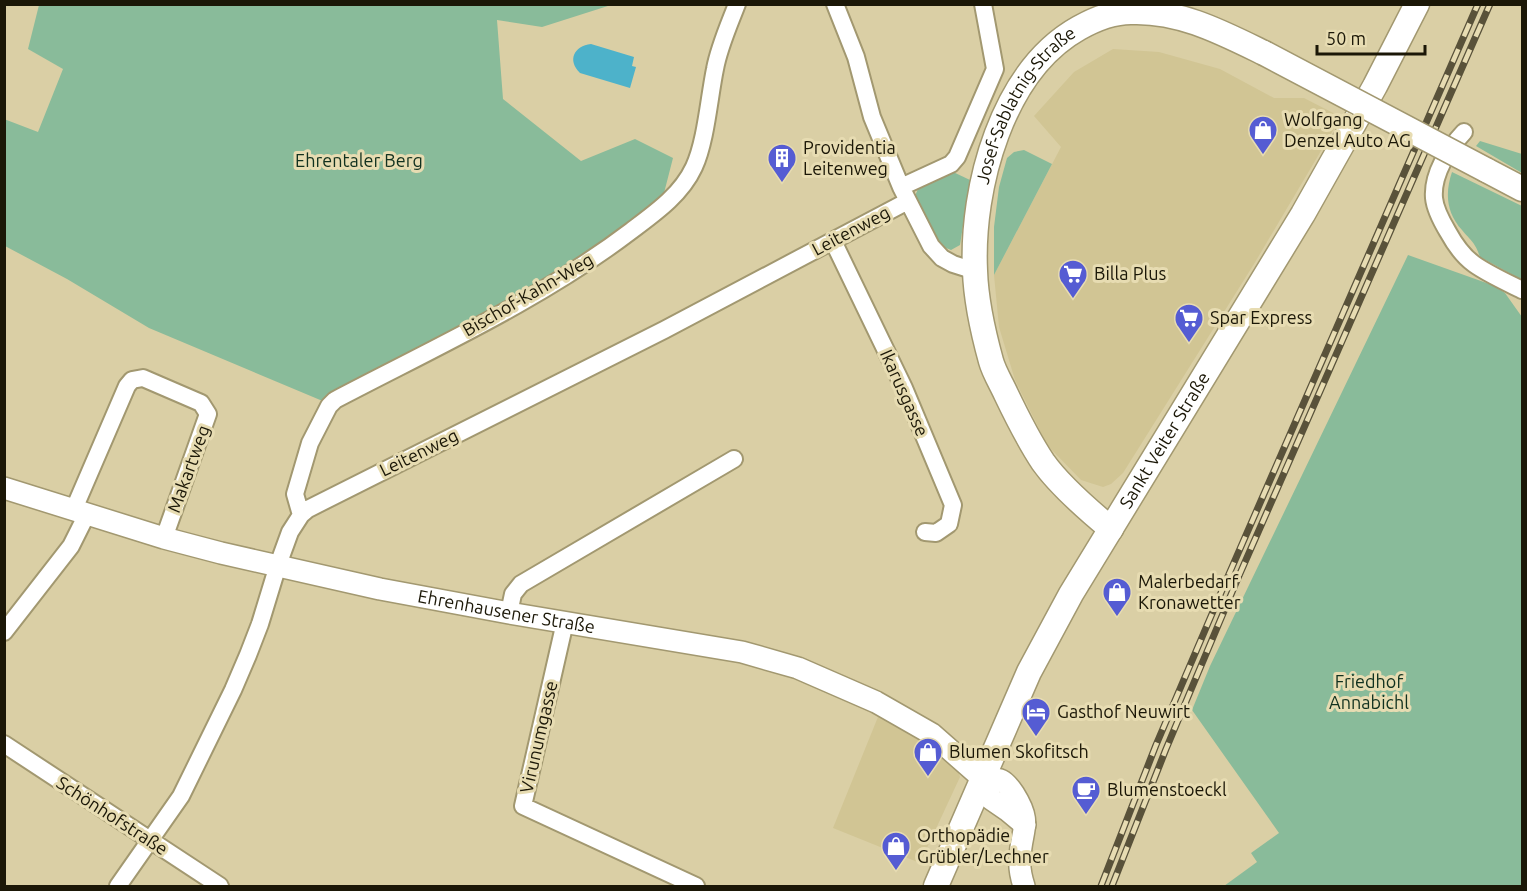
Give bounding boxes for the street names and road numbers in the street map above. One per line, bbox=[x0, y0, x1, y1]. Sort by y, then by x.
street label: Josef-Sablatnig-Straße bbox=[972, 22, 1079, 186]
street label: Leitenweg bbox=[808, 201, 893, 259]
street label: Bischof-Kahn-Weg bbox=[459, 249, 596, 340]
street label: Ikarusgasse bbox=[877, 346, 933, 439]
street label: Sankt Veiter Straße bbox=[1115, 368, 1213, 511]
street label: Makartweg bbox=[163, 422, 213, 515]
street label: Leitenweg bbox=[376, 424, 461, 480]
street label: Ehrenhausener Straße bbox=[416, 585, 597, 636]
street label: Virunumgasse bbox=[515, 679, 561, 795]
street label: Schönhofstraße bbox=[53, 772, 172, 858]

